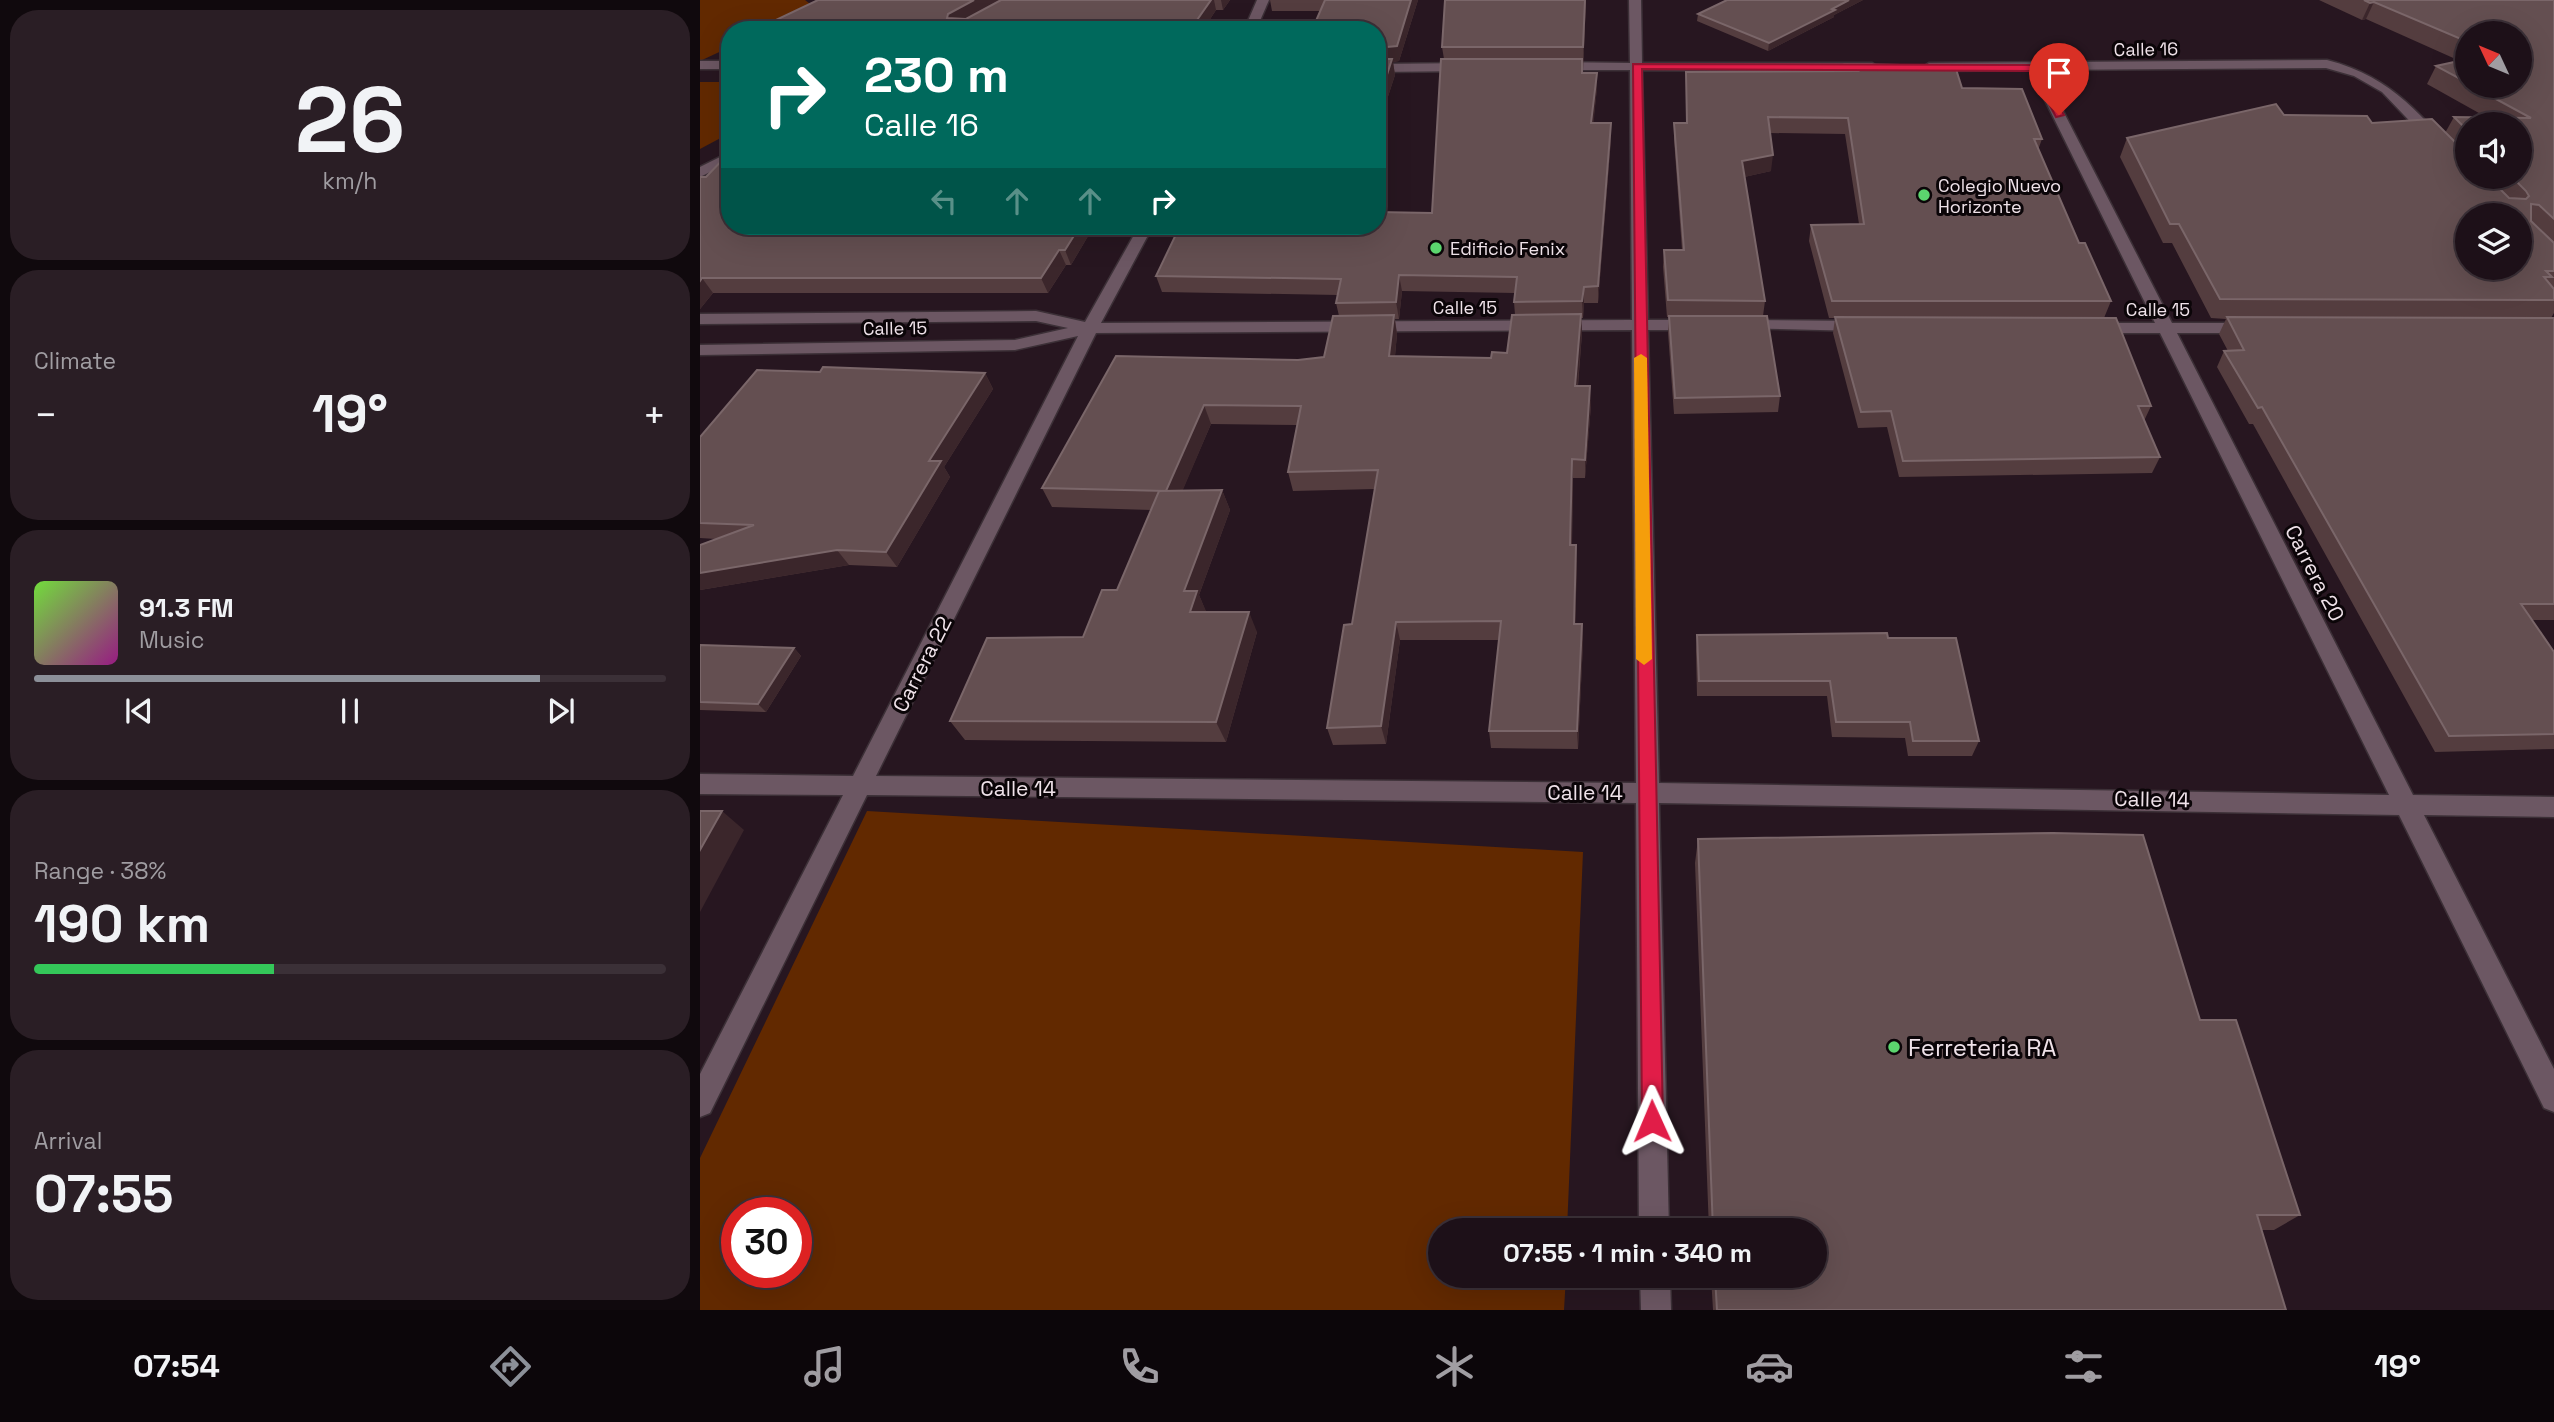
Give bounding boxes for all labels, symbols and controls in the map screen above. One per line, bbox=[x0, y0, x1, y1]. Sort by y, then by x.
north arrow bbox=[2455, 21, 2532, 98]
map controls bbox=[2455, 21, 2532, 280]
street label: Calle 16 bbox=[2114, 37, 2178, 61]
pin bbox=[2029, 43, 2089, 115]
text: 230 m bbox=[864, 44, 1009, 106]
icon: right bbox=[749, 49, 840, 140]
icon: arrive bbox=[2040, 54, 2078, 92]
text: 26 bbox=[295, 62, 405, 179]
text: Calle 16 bbox=[864, 105, 979, 145]
button: sound bbox=[2455, 112, 2532, 189]
text: km/h bbox=[323, 166, 377, 196]
place label: Colegio Nuevo Horizonte bbox=[1938, 174, 2061, 218]
icon: left bbox=[925, 182, 963, 220]
icon: ahead bbox=[998, 182, 1036, 220]
icon: ahead bbox=[1071, 182, 1109, 220]
icon: right bbox=[1144, 182, 1182, 220]
marker: Colegio Nuevo Horizonte bbox=[1916, 187, 1932, 203]
button: layers bbox=[2455, 203, 2532, 280]
place label: Edificio Fenix bbox=[1450, 237, 1565, 260]
marker: Edificio Fenix bbox=[1428, 240, 1444, 256]
street label: Calle 15 bbox=[1433, 296, 1497, 319]
street label: Calle 15 bbox=[2126, 298, 2190, 321]
street label: Calle 15 bbox=[863, 316, 927, 340]
text: Climate bbox=[34, 346, 116, 376]
text: 19° bbox=[312, 381, 388, 447]
text: − bbox=[34, 391, 58, 439]
text: + bbox=[642, 391, 666, 439]
street label: Carrera 20 bbox=[2279, 520, 2351, 626]
text: 91.3 FM bbox=[139, 591, 234, 625]
street label: Carrera 22 bbox=[886, 612, 958, 716]
text: Music bbox=[139, 625, 204, 655]
icon: previous bbox=[120, 692, 158, 730]
icon: pause bbox=[331, 692, 369, 730]
icon: next bbox=[542, 692, 580, 730]
street label: Calle 14 bbox=[980, 775, 1056, 802]
street label: Calle 14 bbox=[1547, 779, 1623, 806]
street label: Calle 14 bbox=[2114, 785, 2190, 813]
text: Range · 38% bbox=[34, 856, 166, 886]
text: 190 km bbox=[34, 891, 210, 957]
place label: Ferreteria RA bbox=[1908, 1032, 2056, 1063]
marker: Ferreteria RA bbox=[1886, 1039, 1902, 1055]
position arrow bbox=[1615, 1084, 1689, 1158]
text: Arrival bbox=[34, 1126, 102, 1156]
text: 07:55 bbox=[34, 1161, 173, 1227]
speed limit sign: 30 bbox=[721, 1197, 812, 1288]
text: 07:55 · 1 min · 340 m bbox=[1503, 1236, 1752, 1270]
icon: directions bbox=[486, 1342, 535, 1391]
icon: music bbox=[800, 1342, 849, 1391]
icon: phone bbox=[1115, 1342, 1164, 1391]
icon: climate bbox=[1430, 1342, 1479, 1391]
icon: car bbox=[1745, 1342, 1794, 1391]
icon: filters bbox=[2059, 1342, 2108, 1391]
text: 07:54 bbox=[133, 1346, 220, 1386]
text: 19° bbox=[2374, 1346, 2421, 1386]

